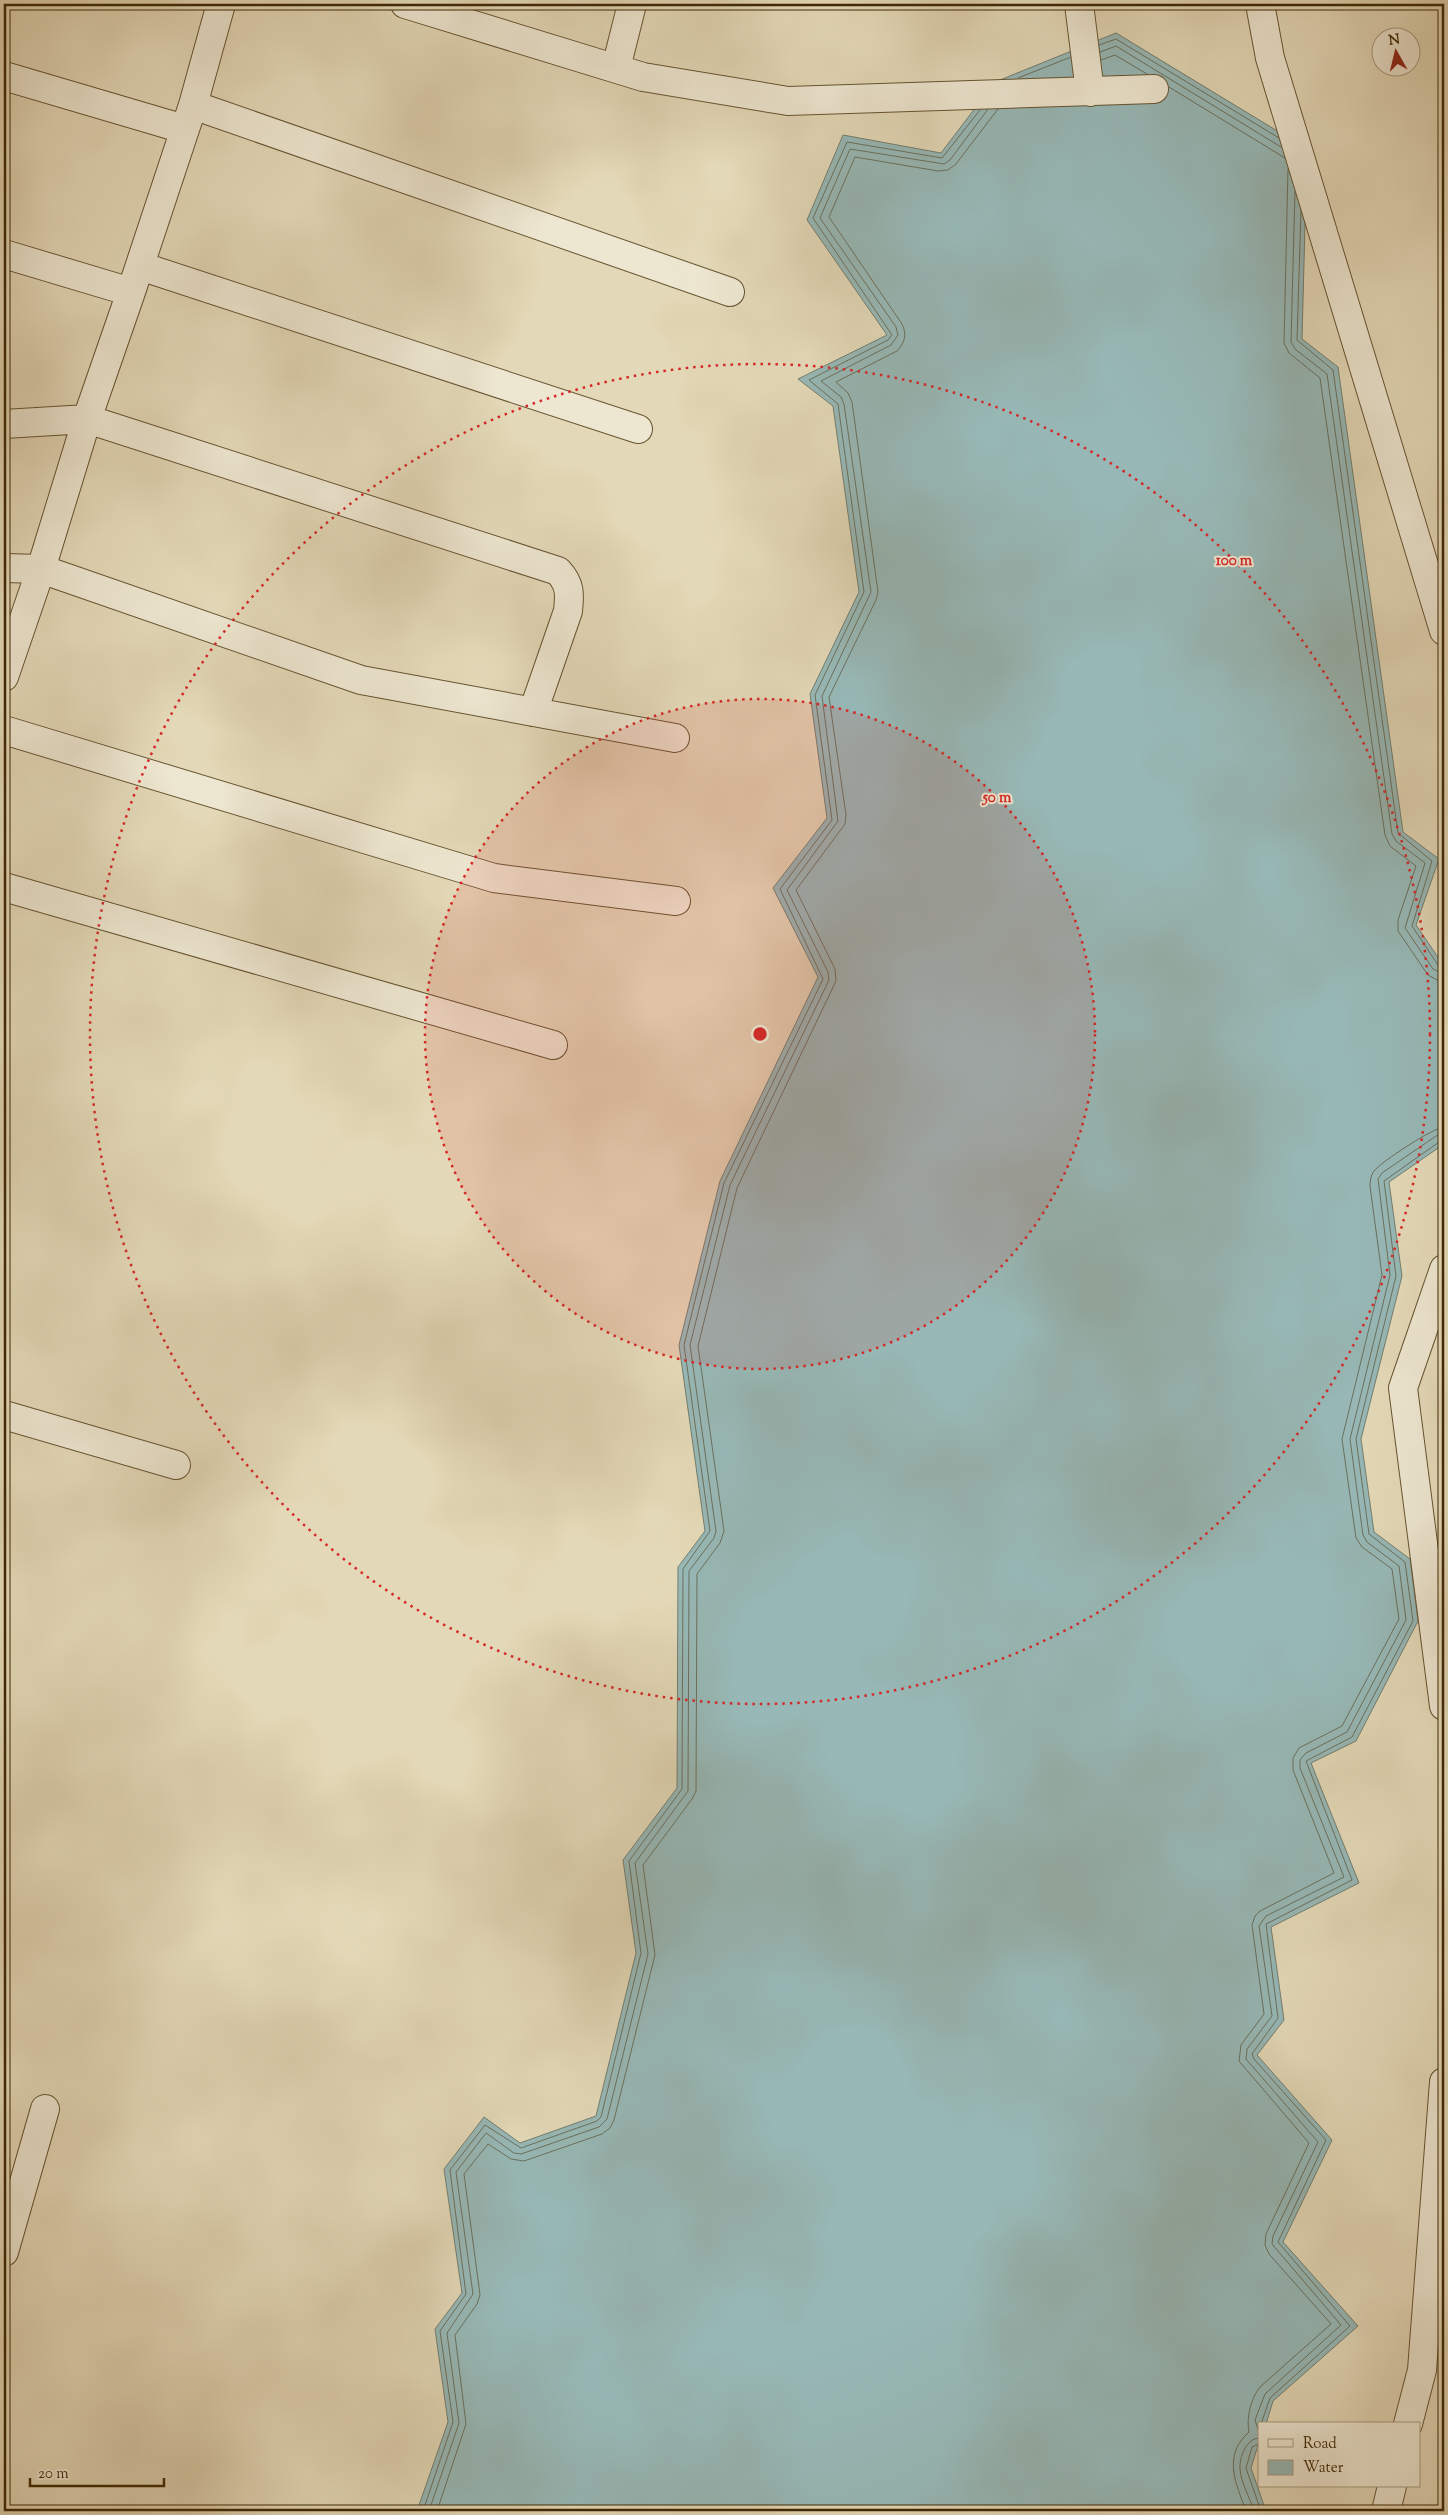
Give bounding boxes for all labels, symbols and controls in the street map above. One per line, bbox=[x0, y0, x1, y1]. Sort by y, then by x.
north arrow bbox=[1370, 28, 1420, 78]
text: N bbox=[1388, 30, 1401, 52]
text: 100 m bbox=[1216, 551, 1253, 572]
text: 50 m bbox=[982, 788, 1012, 809]
centre of rings bbox=[751, 1025, 769, 1043]
legend bbox=[1258, 2422, 1420, 2488]
text: Road bbox=[1303, 2434, 1337, 2455]
scale bar bbox=[30, 2455, 164, 2487]
text: Water bbox=[1303, 2458, 1344, 2479]
text: 20 m bbox=[38, 2464, 69, 2485]

